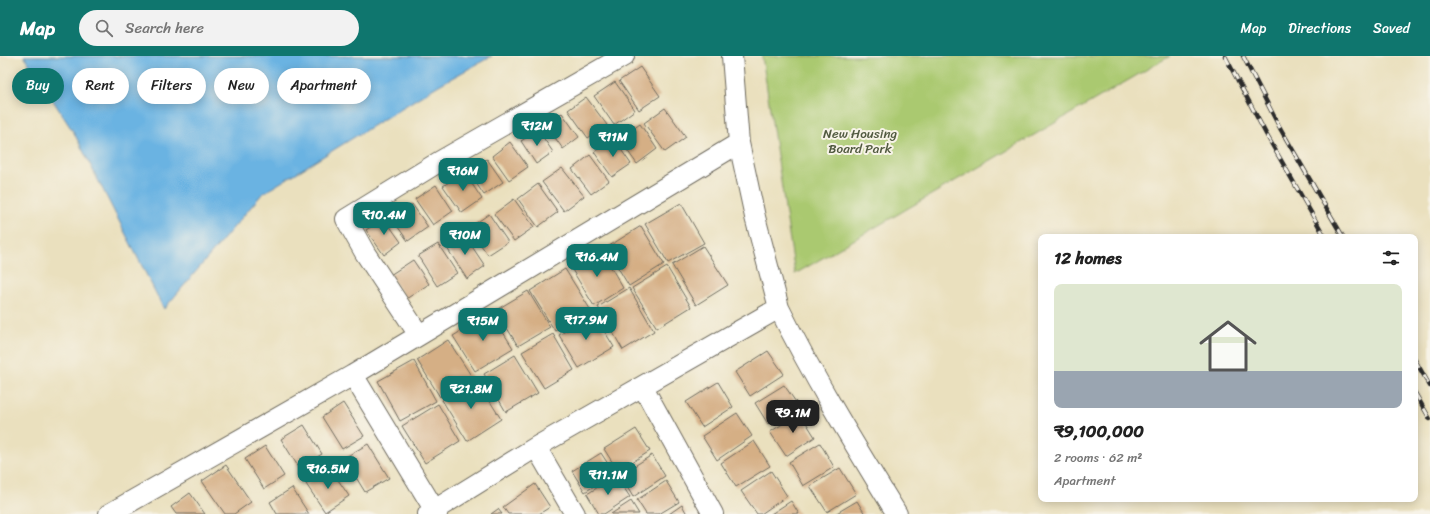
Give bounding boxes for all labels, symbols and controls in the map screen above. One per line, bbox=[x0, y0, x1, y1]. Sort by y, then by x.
search box bbox=[79, 10, 359, 46]
text: Map bbox=[20, 12, 55, 45]
text: Search here bbox=[125, 15, 204, 41]
text: Map bbox=[1240, 16, 1266, 41]
text: Directions bbox=[1288, 16, 1351, 41]
text: Saved bbox=[1373, 16, 1410, 41]
icon: search bbox=[93, 17, 115, 39]
chip: Buy bbox=[12, 68, 64, 104]
chip: Rent bbox=[72, 68, 129, 104]
chip: Filters bbox=[137, 68, 206, 104]
chip: New bbox=[214, 68, 269, 104]
chip: Apartment bbox=[277, 68, 371, 104]
pin: ₹12M bbox=[513, 113, 561, 147]
text: ₹12M bbox=[522, 114, 552, 137]
park label: New Housing Board Park bbox=[823, 122, 897, 160]
pin: ₹11M bbox=[589, 124, 637, 158]
text: ₹11M bbox=[598, 125, 628, 148]
pin: ₹16M bbox=[439, 158, 487, 192]
text: ₹16M bbox=[448, 159, 478, 182]
pin: ₹10.4M bbox=[351, 202, 417, 236]
text: ₹10.4M bbox=[362, 203, 406, 226]
pin: ₹10M bbox=[441, 222, 489, 256]
text: ₹10M bbox=[449, 223, 481, 246]
text: 12 homes bbox=[1054, 243, 1122, 273]
pin: ₹16.4M bbox=[564, 244, 630, 278]
text: ₹16.4M bbox=[576, 245, 618, 268]
icon: filters bbox=[1380, 247, 1402, 269]
pin: ₹17.9M bbox=[553, 307, 619, 341]
pin: ₹15M bbox=[459, 308, 507, 342]
text: ₹17.9M bbox=[565, 308, 607, 331]
text: ₹15M bbox=[467, 309, 499, 332]
icon: home bbox=[1192, 310, 1264, 382]
pin: ₹21.8M bbox=[438, 376, 504, 410]
text: ₹21.8M bbox=[450, 377, 492, 400]
pin: ₹9.1M bbox=[765, 400, 821, 434]
text: ₹9.1M bbox=[775, 401, 811, 424]
text: ₹9,100,000 bbox=[1054, 416, 1144, 446]
text: 2 rooms · 62 m² bbox=[1054, 446, 1142, 469]
pin: ₹16.5M bbox=[295, 456, 361, 490]
text: ₹16.5M bbox=[307, 457, 349, 480]
pin: ₹11.1M bbox=[575, 462, 641, 496]
text: ₹11.1M bbox=[589, 463, 627, 486]
text: Apartment bbox=[1054, 469, 1115, 492]

